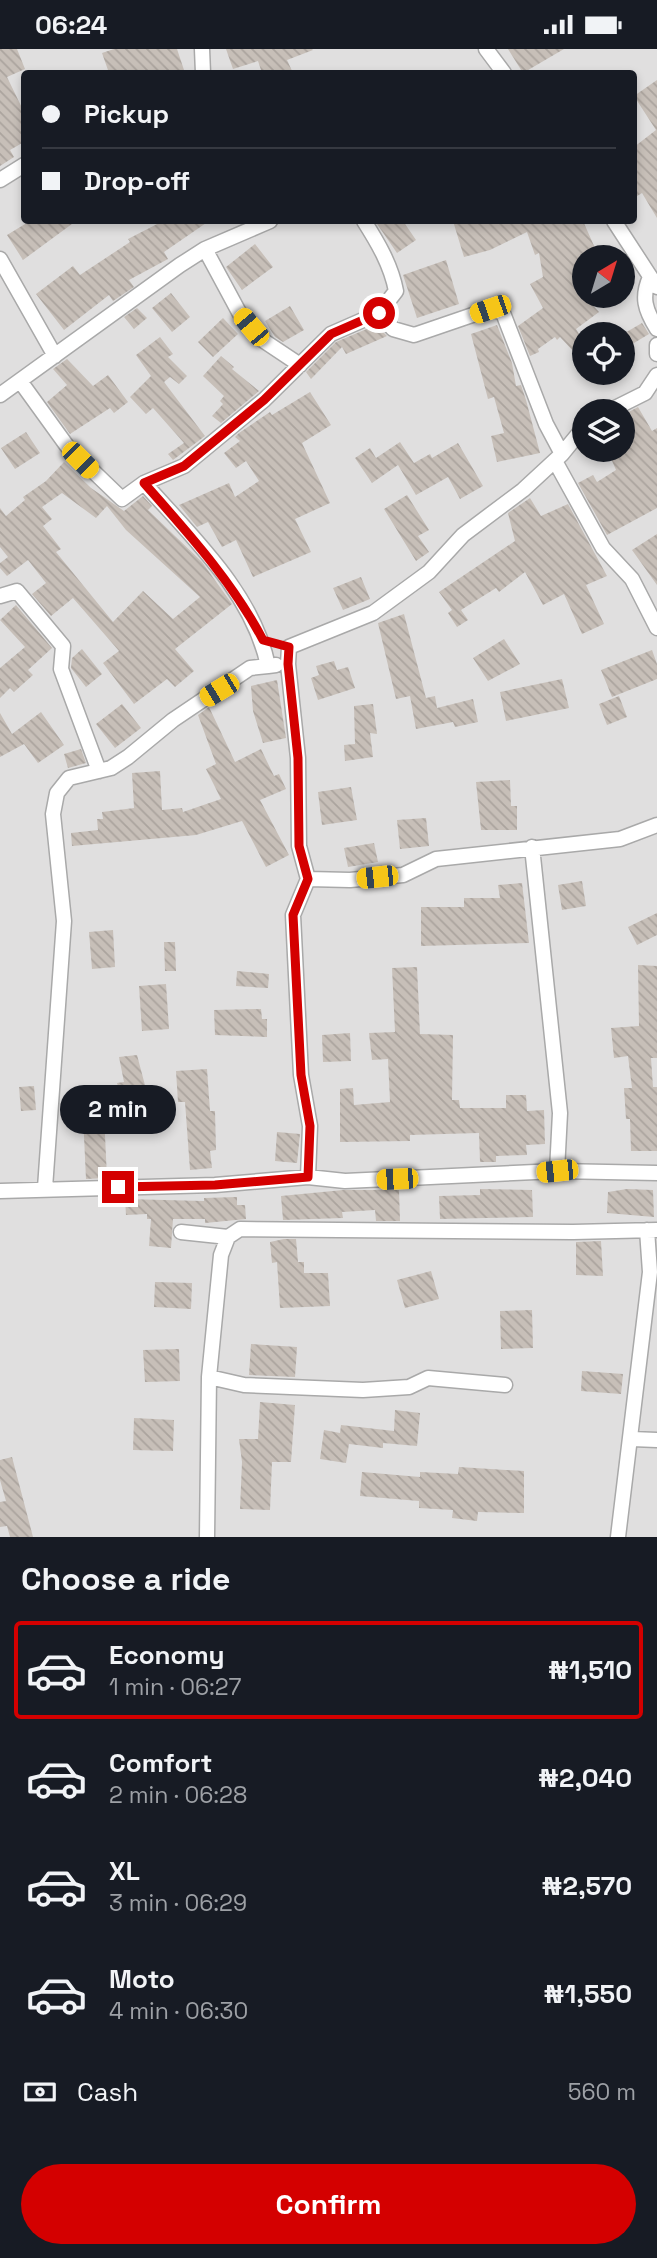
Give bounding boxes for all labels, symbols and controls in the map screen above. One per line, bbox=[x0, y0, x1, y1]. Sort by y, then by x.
text: 06:24 bbox=[35, 8, 107, 42]
text: Pickup bbox=[84, 97, 169, 131]
text: Drop-off bbox=[84, 164, 190, 198]
north arrow bbox=[572, 245, 635, 308]
map controls bbox=[572, 245, 635, 462]
car bbox=[467, 292, 514, 326]
route start bbox=[363, 297, 395, 329]
car bbox=[230, 304, 273, 350]
button: locate bbox=[572, 322, 635, 385]
button: layers bbox=[572, 399, 635, 462]
car bbox=[58, 438, 103, 482]
car bbox=[196, 670, 243, 710]
car bbox=[356, 864, 399, 890]
callout: 2 min bbox=[60, 1085, 176, 1135]
text: 2 min bbox=[88, 1094, 148, 1124]
car bbox=[536, 1158, 579, 1184]
car bbox=[376, 1168, 419, 1190]
route end bbox=[102, 1171, 134, 1203]
text: Choose a ride bbox=[21, 1559, 231, 1599]
text: Economy bbox=[109, 1638, 225, 1672]
icon: car bbox=[25, 1639, 88, 1702]
text: ₦1,510 bbox=[548, 1653, 632, 1687]
text: 1 min · 06:27 bbox=[109, 1672, 241, 1702]
text: Comfort bbox=[109, 1746, 212, 1780]
icon: car bbox=[25, 1747, 88, 1810]
text: ₦2,040 bbox=[538, 1761, 632, 1795]
text: 2 min · 06:28 bbox=[109, 1780, 247, 1810]
text: XL bbox=[109, 1854, 140, 1888]
icon: car bbox=[25, 1855, 88, 1918]
text: ₦2,570 bbox=[542, 1869, 632, 1903]
text: 3 min · 06:29 bbox=[109, 1888, 247, 1918]
text: Moto bbox=[109, 1962, 175, 1996]
icon: car bbox=[25, 1963, 88, 2026]
text: ₦1,550 bbox=[544, 1977, 632, 2011]
text: 4 min · 06:30 bbox=[109, 1996, 248, 2026]
icon: cash bbox=[21, 2073, 59, 2111]
text: Cash bbox=[77, 2075, 138, 2109]
text: 560 m bbox=[568, 2077, 636, 2107]
button: Confirm bbox=[21, 2164, 636, 2244]

